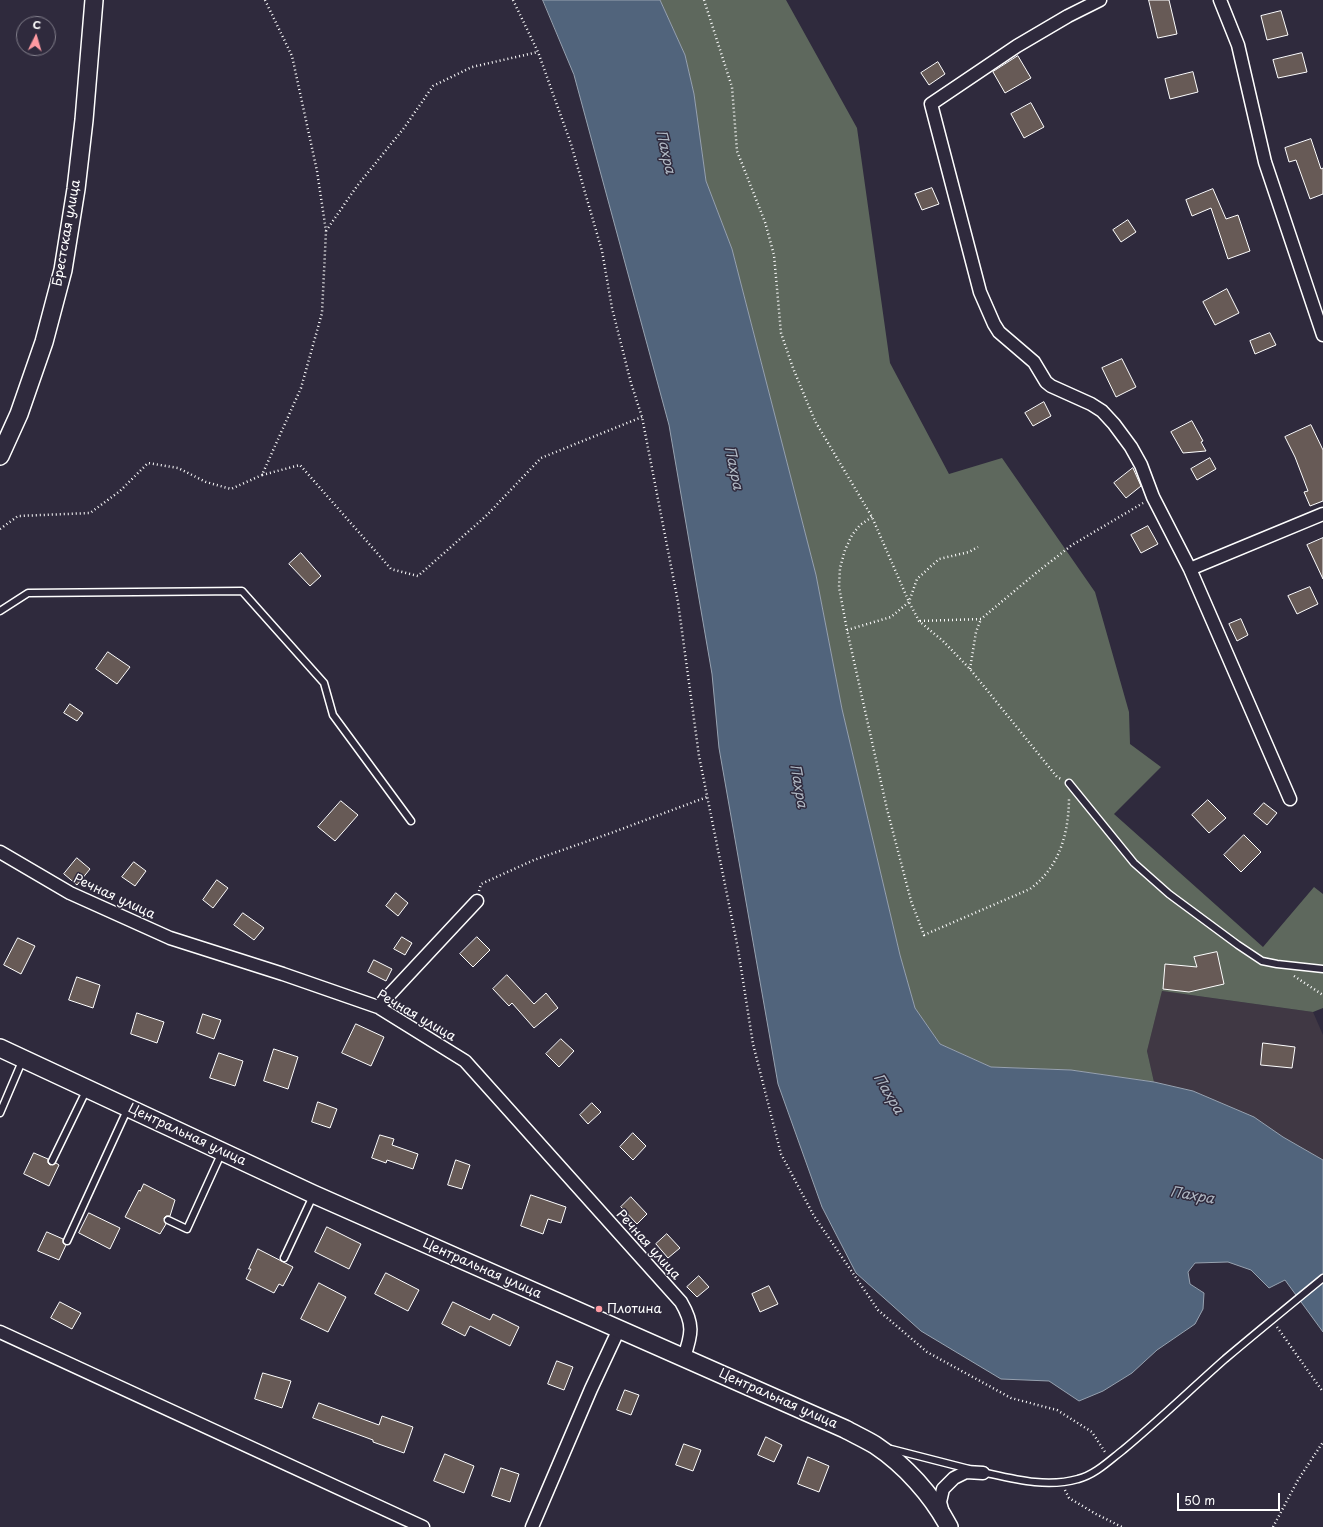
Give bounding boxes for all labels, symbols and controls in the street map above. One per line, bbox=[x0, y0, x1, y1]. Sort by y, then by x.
north arrow bbox=[16, 16, 56, 56]
text: С bbox=[32, 16, 42, 33]
water label: Пахра bbox=[652, 129, 678, 175]
street label: Брестская улица bbox=[50, 178, 84, 288]
water label: Пахра bbox=[720, 445, 746, 491]
water label: Пахра bbox=[786, 763, 810, 809]
street label: Речная улица bbox=[71, 871, 157, 923]
street label: Речная улица bbox=[374, 987, 458, 1045]
water label: Пахра bbox=[869, 1071, 907, 1117]
street label: Центральная улица bbox=[126, 1101, 248, 1169]
water label: Пахра bbox=[1169, 1184, 1215, 1208]
street label: Речная улица bbox=[613, 1207, 683, 1283]
street label: Центральная улица bbox=[420, 1236, 544, 1302]
place label: Плотина bbox=[607, 1301, 662, 1317]
marker: Плотина bbox=[594, 1304, 604, 1314]
street label: Центральная улица bbox=[716, 1366, 840, 1432]
scale bar bbox=[1179, 1485, 1282, 1511]
text: 50 m bbox=[1184, 1491, 1215, 1509]

